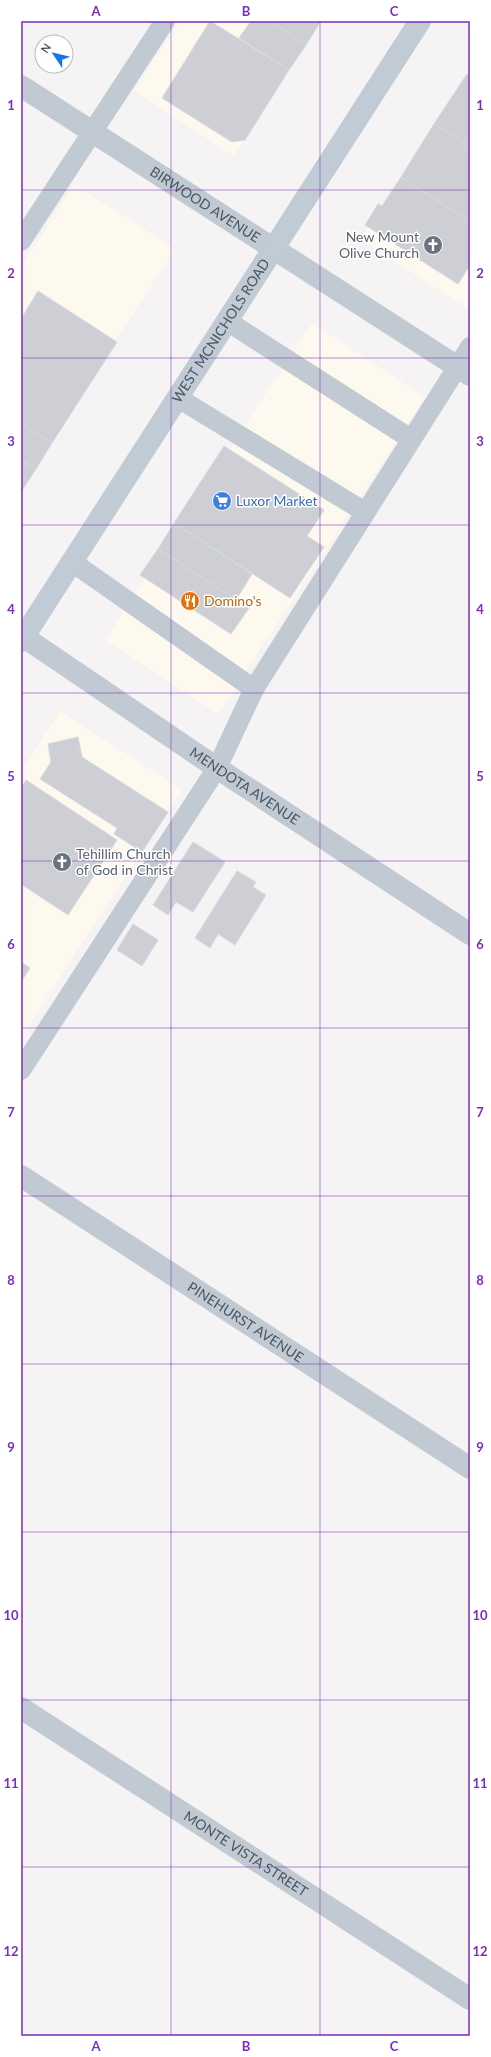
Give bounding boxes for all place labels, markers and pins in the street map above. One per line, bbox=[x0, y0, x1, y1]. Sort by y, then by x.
place label: New Mount Olive Church bbox=[339, 228, 419, 261]
church icon: New Mount Olive Church bbox=[422, 234, 444, 256]
supermarket icon: Luxor Market bbox=[211, 490, 233, 512]
place label: Luxor Market bbox=[236, 492, 318, 509]
restaurant icon: Domino's bbox=[179, 590, 201, 612]
place label: Domino's bbox=[204, 592, 262, 609]
place label: Tehillim Church of God in Christ bbox=[76, 845, 173, 878]
church icon: Tehillim Church of God in Christ bbox=[51, 851, 73, 873]

